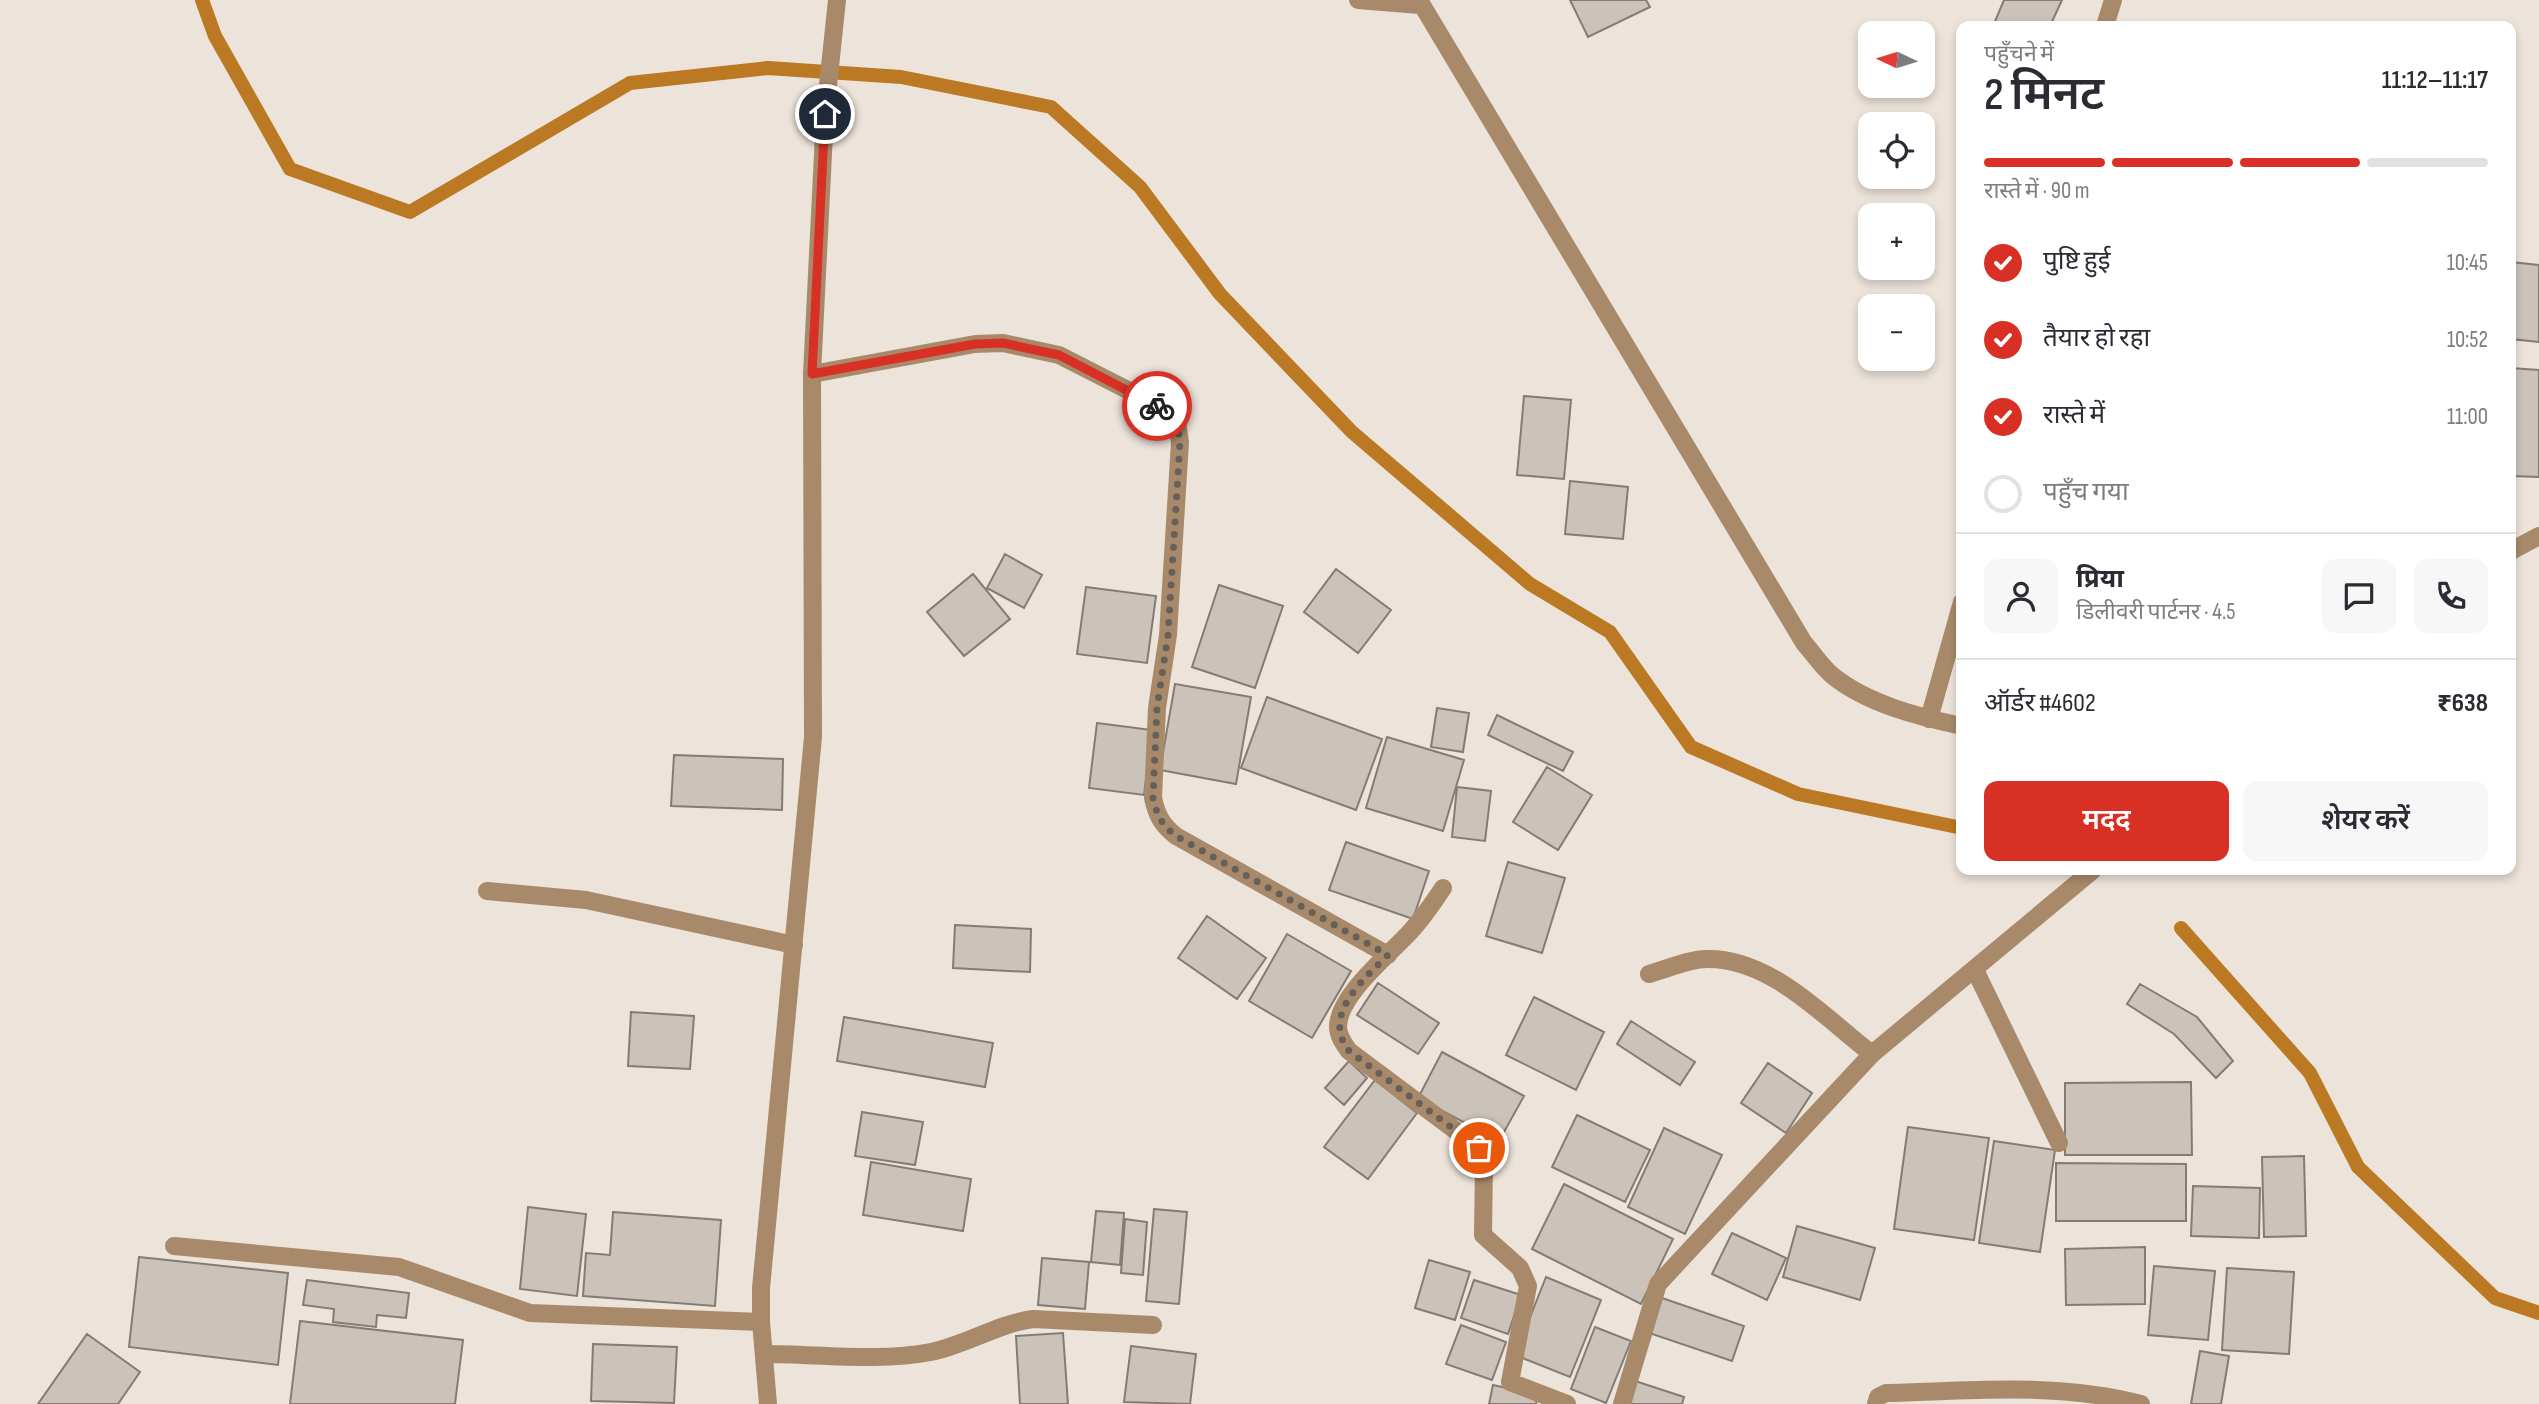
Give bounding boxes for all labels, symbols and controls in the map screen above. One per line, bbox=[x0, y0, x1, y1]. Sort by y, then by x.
north arrow bbox=[1858, 21, 1936, 98]
map controls bbox=[1858, 21, 1935, 371]
text: पहुँचने में bbox=[1984, 40, 2054, 68]
text: 11:12–11:17 bbox=[2382, 65, 2488, 96]
text: 2 मिनट bbox=[1984, 68, 2104, 123]
pin bbox=[795, 84, 855, 144]
icon: home bbox=[806, 95, 844, 133]
button: locate bbox=[1858, 112, 1935, 189]
text: रास्ते में · 90 m bbox=[1984, 177, 2090, 205]
button: + bbox=[1858, 203, 1935, 280]
icon: check bbox=[1984, 244, 2022, 282]
text: पुष्टि हुई bbox=[2043, 246, 2110, 277]
text: 10:45 bbox=[2447, 249, 2488, 277]
button: − bbox=[1858, 294, 1935, 371]
icon: check bbox=[1984, 321, 2022, 359]
text: तैयार हो रहा bbox=[2043, 323, 2150, 354]
text: 10:52 bbox=[2447, 326, 2488, 354]
courier bbox=[1122, 371, 1192, 441]
icon: bike bbox=[1138, 387, 1176, 425]
icon: check bbox=[1984, 398, 2022, 436]
text: रास्ते में bbox=[2043, 400, 2105, 431]
text: 11:00 bbox=[2447, 403, 2488, 431]
text: पहुँच गया bbox=[2043, 477, 2129, 508]
button: person bbox=[1984, 559, 2058, 633]
button: chat bbox=[2322, 559, 2396, 633]
button: phone bbox=[2414, 559, 2488, 633]
text: प्रिया bbox=[2076, 564, 2124, 595]
text: डिलीवरी पार्टनर · 4.5 bbox=[2076, 598, 2235, 626]
text: ऑर्डर #4602 bbox=[1984, 688, 2096, 719]
text: ₹638 bbox=[2437, 688, 2488, 719]
button: मदद bbox=[1984, 781, 2229, 861]
button: शेयर करें bbox=[2243, 781, 2488, 861]
pin bbox=[1449, 1118, 1509, 1178]
icon: bag bbox=[1460, 1129, 1498, 1167]

